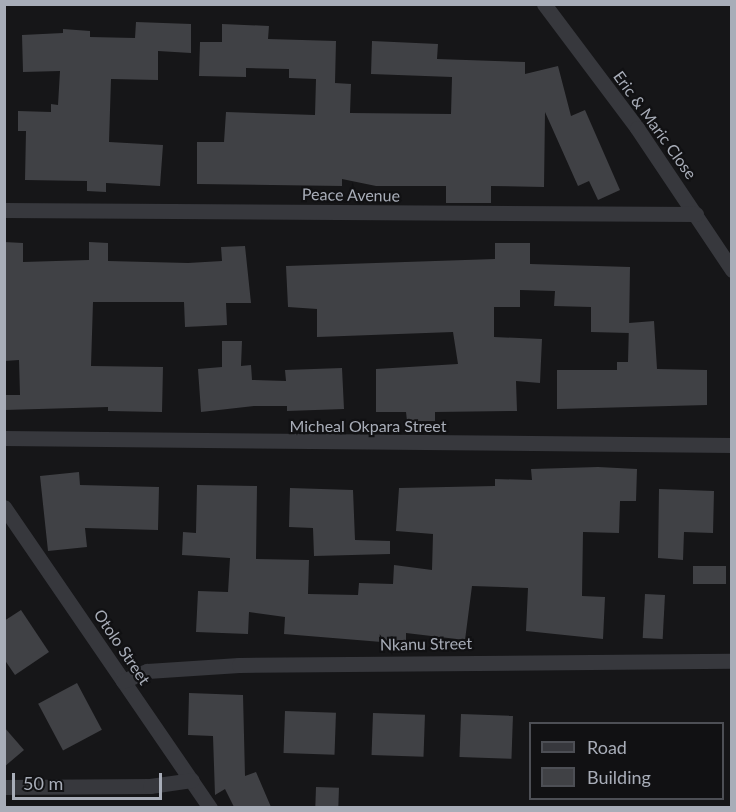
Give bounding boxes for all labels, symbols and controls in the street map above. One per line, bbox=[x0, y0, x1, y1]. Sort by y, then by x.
street label: Eric & Maric Close bbox=[609, 67, 701, 183]
street label: Peace Avenue bbox=[302, 185, 400, 205]
street label: Micheal Okpara Street bbox=[290, 416, 446, 436]
street label: Otolo Street bbox=[90, 606, 154, 688]
street label: Nkanu Street bbox=[380, 634, 472, 654]
legend bbox=[529, 722, 724, 800]
text: Road bbox=[587, 736, 627, 758]
scale bar bbox=[15, 761, 165, 799]
text: Building bbox=[587, 766, 651, 788]
text: 50 m bbox=[23, 772, 63, 794]

